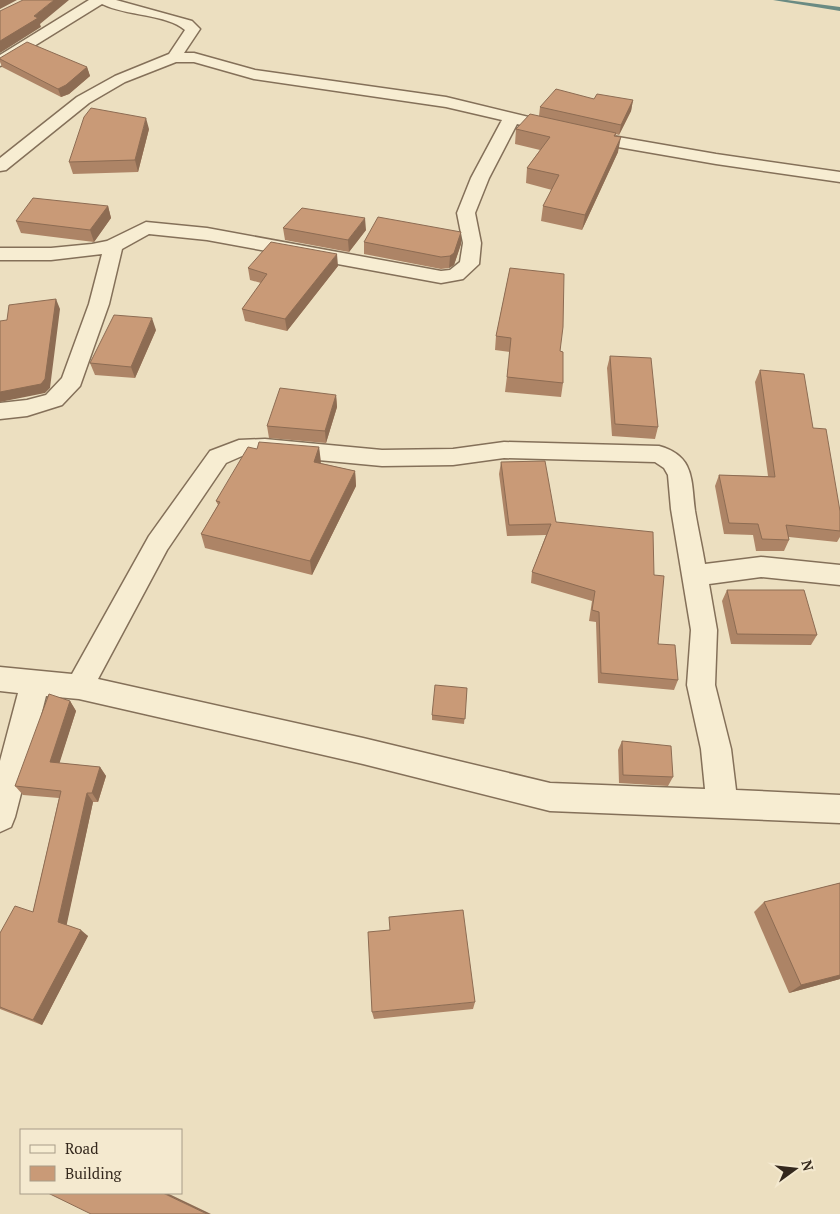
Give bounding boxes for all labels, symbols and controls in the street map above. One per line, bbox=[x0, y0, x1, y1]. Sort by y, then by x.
legend bbox=[20, 1129, 182, 1194]
text: Road bbox=[65, 1138, 98, 1158]
north arrow bbox=[770, 1144, 820, 1194]
text: N bbox=[797, 1158, 819, 1173]
text: Building bbox=[65, 1163, 123, 1183]

